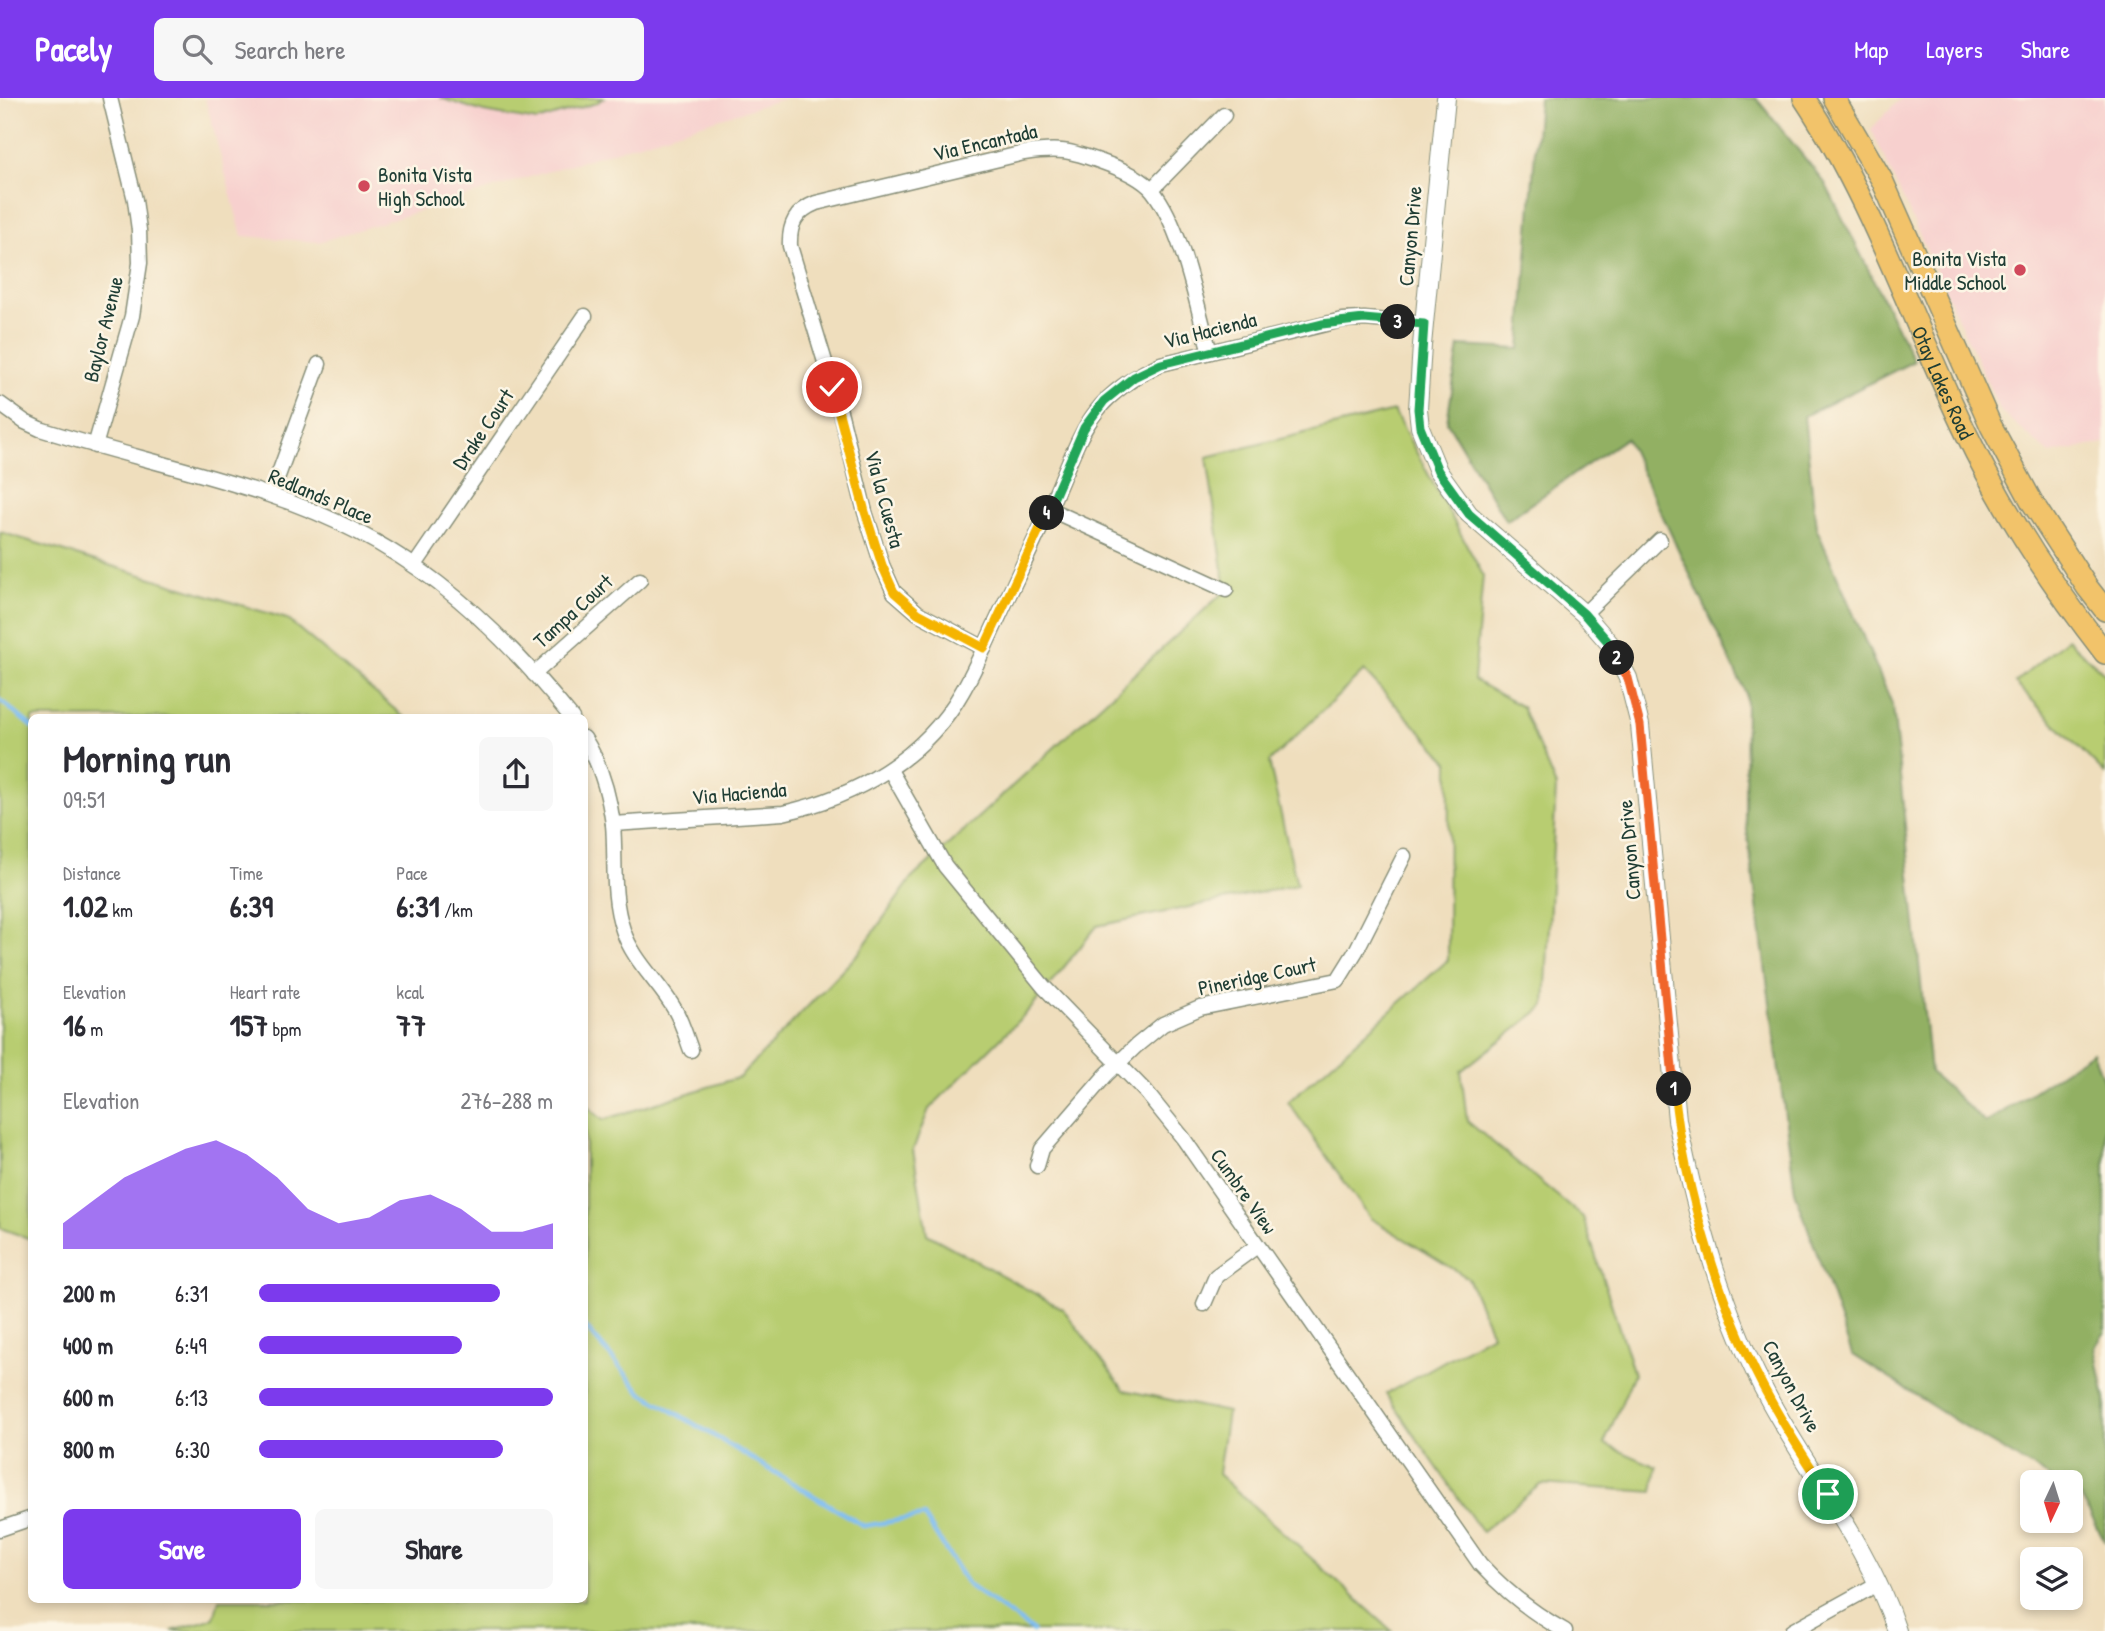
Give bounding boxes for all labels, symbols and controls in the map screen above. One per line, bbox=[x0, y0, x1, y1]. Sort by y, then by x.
search box bbox=[154, 18, 644, 81]
text: Pacely bbox=[35, 27, 112, 71]
icon: search bbox=[178, 30, 216, 68]
text: Search here bbox=[234, 32, 346, 67]
text: Map bbox=[1854, 33, 1888, 65]
text: Layers bbox=[1926, 33, 1983, 65]
text: Share bbox=[2021, 33, 2070, 65]
street label: Via Encantada bbox=[930, 116, 1040, 168]
place label: Bonita Vista High School bbox=[378, 160, 472, 213]
marker: Bonita Vista High School bbox=[356, 178, 372, 194]
street label: Canyon Drive bbox=[1391, 185, 1429, 287]
place label: Bonita Vista Middle School bbox=[1905, 244, 2006, 297]
marker: Bonita Vista Middle School bbox=[2012, 262, 2028, 278]
street label: Baylor Avenue bbox=[76, 273, 130, 385]
street label: Via Hacienda bbox=[1161, 304, 1259, 356]
pin: 3 bbox=[1380, 304, 1416, 340]
text: 3 bbox=[1393, 308, 1402, 334]
street label: Otay Lakes Road bbox=[1905, 321, 1981, 444]
pin bbox=[802, 357, 862, 417]
icon: check bbox=[813, 368, 851, 406]
street label: Drake Court bbox=[445, 382, 521, 475]
street label: Via la Cuesta bbox=[858, 447, 912, 551]
street label: Redlands Place bbox=[264, 461, 378, 531]
pin: 4 bbox=[1030, 496, 1064, 530]
text: 4 bbox=[1043, 499, 1050, 525]
street label: Tampa Court bbox=[527, 567, 620, 655]
pin: 2 bbox=[1600, 640, 1634, 676]
text: 2 bbox=[1612, 644, 1621, 670]
text: Morning run bbox=[63, 732, 231, 784]
button: share bbox=[479, 737, 553, 811]
street label: Via Hacienda bbox=[691, 774, 787, 812]
text: 09:51 bbox=[63, 784, 105, 815]
street label: Canyon Drive bbox=[1610, 799, 1648, 901]
text: Distance bbox=[63, 860, 121, 886]
text: Time bbox=[230, 860, 263, 886]
text: Pace bbox=[396, 860, 428, 886]
text: 1.02 bbox=[63, 886, 108, 926]
text: 6:39 bbox=[230, 886, 273, 926]
text: 6:31 bbox=[396, 886, 440, 926]
text: km bbox=[108, 897, 133, 923]
text: /km bbox=[440, 897, 473, 923]
street label: Pineridge Court bbox=[1195, 949, 1319, 1003]
text: Elevation bbox=[63, 979, 126, 1005]
text: Heart rate bbox=[230, 979, 301, 1005]
text: kcal bbox=[396, 979, 424, 1005]
text: 16 bbox=[63, 1005, 86, 1045]
text: 157 bbox=[230, 1005, 268, 1045]
text: 77 bbox=[396, 1005, 426, 1045]
text: m bbox=[86, 1016, 103, 1042]
text: bpm bbox=[268, 1016, 301, 1042]
pin: 1 bbox=[1656, 1072, 1692, 1107]
text: 1 bbox=[1670, 1075, 1677, 1101]
text: Elevation bbox=[63, 1085, 139, 1116]
text: 276–288 m bbox=[460, 1085, 553, 1116]
street label: Cumbre View bbox=[1204, 1142, 1284, 1240]
text: 200 m bbox=[63, 1278, 115, 1309]
text: 6:31 bbox=[175, 1278, 208, 1309]
text: 400 m bbox=[63, 1330, 113, 1361]
text: 6:49 bbox=[175, 1330, 207, 1361]
street label: Canyon Drive bbox=[1756, 1335, 1828, 1437]
text: 600 m bbox=[63, 1382, 114, 1413]
text: 6:13 bbox=[175, 1382, 208, 1413]
text: 800 m bbox=[63, 1434, 115, 1465]
text: 6:30 bbox=[175, 1434, 210, 1465]
pin bbox=[1798, 1464, 1858, 1524]
north arrow bbox=[2020, 1470, 2082, 1533]
map controls bbox=[2020, 1470, 2083, 1610]
icon: arrive bbox=[1809, 1475, 1847, 1513]
button: Save bbox=[63, 1509, 301, 1589]
button: Share bbox=[315, 1509, 553, 1589]
button: layers bbox=[2020, 1547, 2083, 1610]

